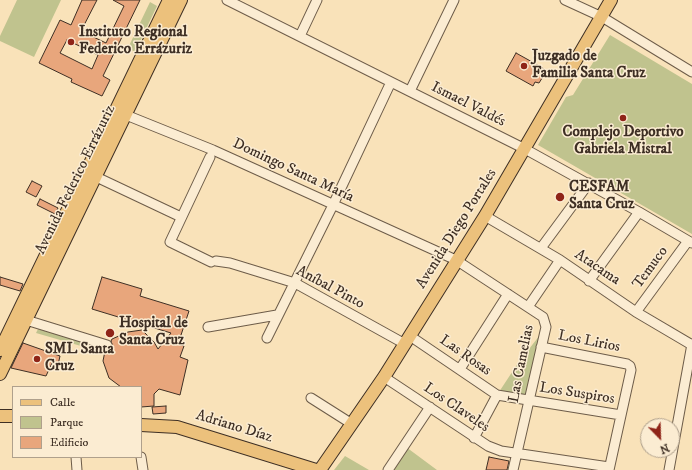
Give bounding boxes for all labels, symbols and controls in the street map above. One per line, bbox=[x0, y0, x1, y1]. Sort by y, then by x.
place label: Instituto Regional Federico Errázuriz bbox=[79, 24, 192, 59]
marker: Instituto Regional Federico Errázuriz bbox=[66, 37, 76, 47]
place label: Juzgado de Familia Santa Cruz bbox=[532, 48, 646, 83]
marker: Juzgado de Familia Santa Cruz bbox=[519, 61, 529, 71]
street label: Ismael Valdés bbox=[428, 79, 508, 131]
street label: Avenida Federico Errázuriz bbox=[32, 102, 120, 258]
marker: Complejo Deportivo Gabriela Mistral bbox=[618, 113, 628, 123]
place label: Complejo Deportivo Gabriela Mistral bbox=[562, 124, 684, 159]
street label: Domingo Santa María bbox=[230, 135, 356, 207]
street label: Avenida Diego Portales bbox=[413, 166, 501, 292]
place label: CESFAM Santa Cruz bbox=[569, 179, 635, 214]
marker: CESFAM Santa Cruz bbox=[554, 191, 566, 203]
street label: Temuco bbox=[630, 243, 672, 293]
street label: Atacama bbox=[571, 246, 623, 290]
street label: Aníbal Pinto bbox=[293, 262, 367, 314]
place label: Hospital de Santa Cruz bbox=[119, 315, 188, 350]
street label: Las Camelias bbox=[506, 324, 538, 404]
marker: Hospital de Santa Cruz bbox=[104, 327, 116, 339]
street label: Los Lirios bbox=[556, 327, 622, 357]
street label: Las Rosas bbox=[436, 332, 494, 380]
place label: SML Santa Cruz bbox=[45, 341, 114, 376]
marker: SML Santa Cruz bbox=[32, 354, 42, 364]
street label: Los Claveles bbox=[420, 379, 492, 437]
street label: Los Suspiros bbox=[538, 379, 616, 409]
legend bbox=[12, 386, 142, 458]
text: Calle bbox=[50, 395, 75, 410]
street label: Adriano Díaz bbox=[194, 407, 274, 447]
text: Parque bbox=[50, 415, 83, 430]
north arrow bbox=[640, 418, 680, 458]
text: Edificio bbox=[50, 435, 88, 450]
text: N bbox=[657, 440, 671, 456]

